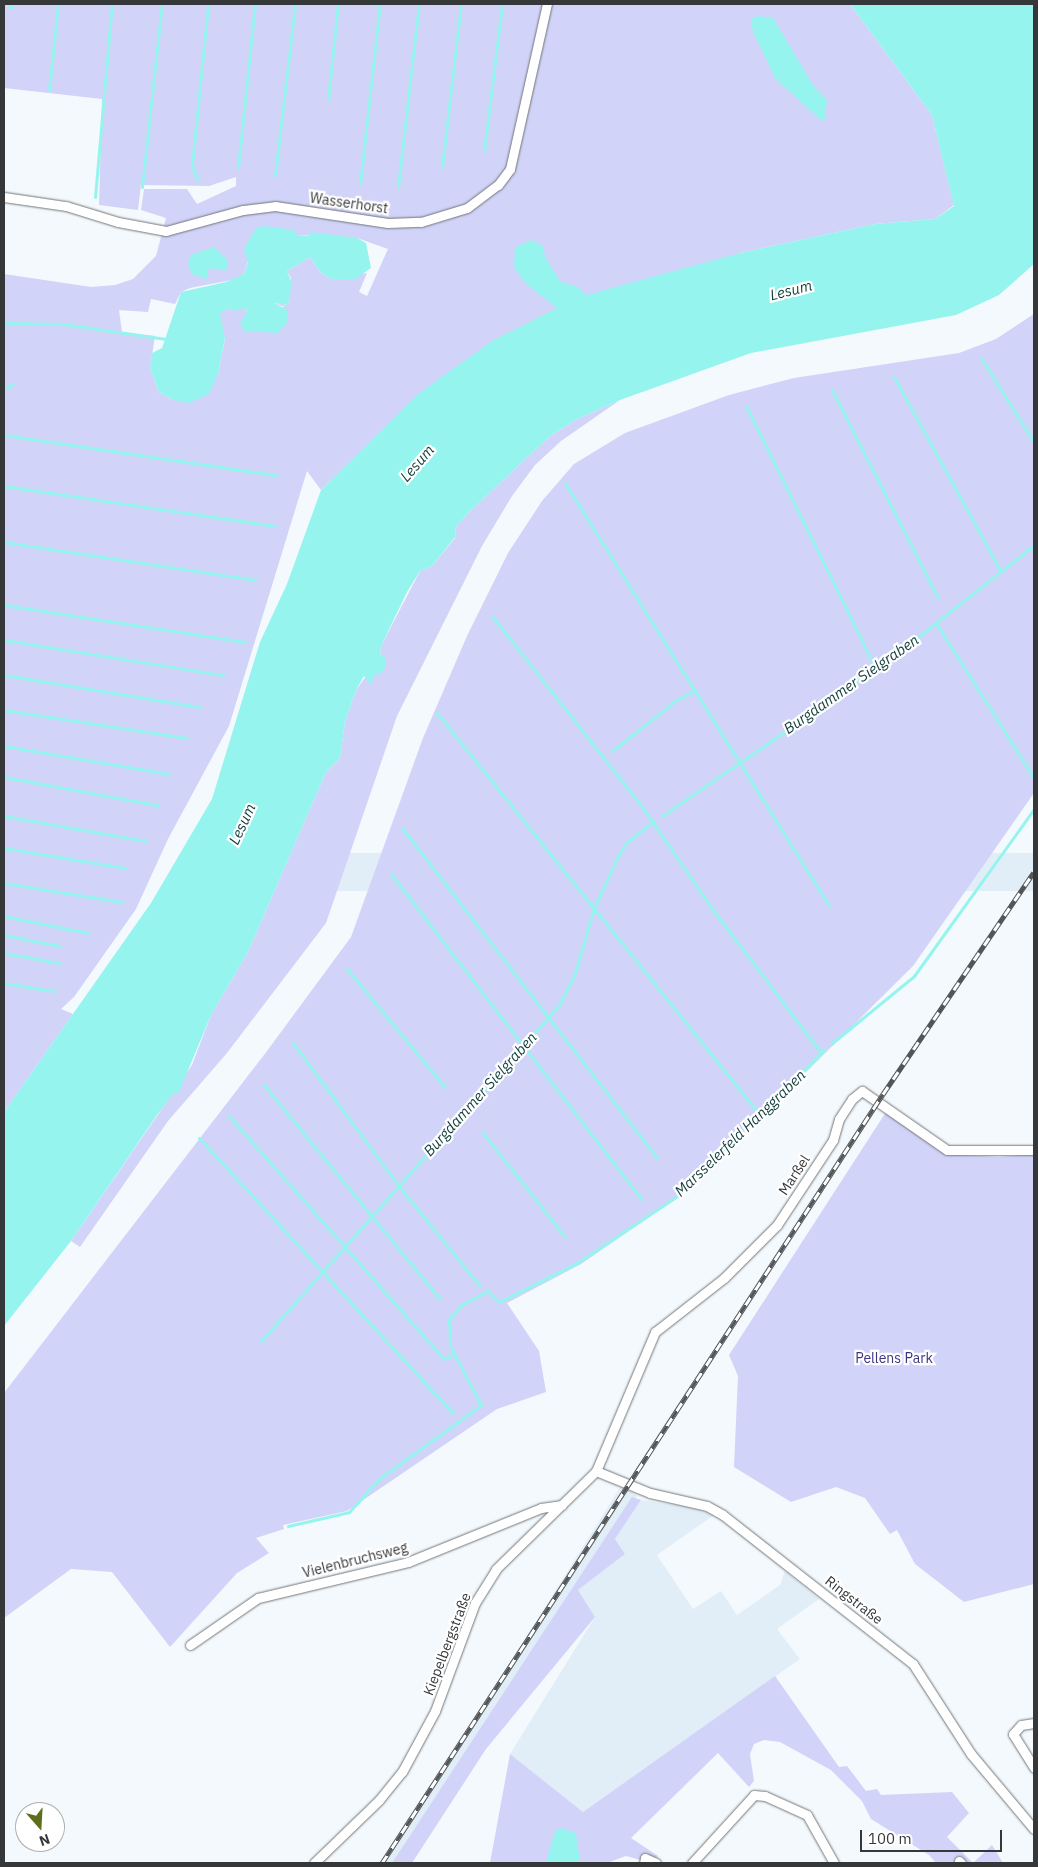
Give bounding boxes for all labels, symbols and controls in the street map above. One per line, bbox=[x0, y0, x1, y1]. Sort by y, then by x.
street label: Wasserhorst bbox=[309, 189, 389, 217]
water label: Lesum bbox=[768, 276, 814, 304]
water label: Lesum bbox=[396, 441, 438, 485]
water label: Burgdammer Sielgraben bbox=[780, 631, 922, 737]
water label: Lesum bbox=[225, 801, 259, 847]
water label: Burgdammer Sielgraben bbox=[420, 1028, 540, 1160]
water label: Marsselerfeld Hanggraben bbox=[671, 1066, 809, 1200]
street label: Marßel bbox=[775, 1152, 813, 1198]
park label: Pellens Park bbox=[855, 1350, 933, 1366]
street label: Vielenbruchsweg bbox=[301, 1539, 409, 1581]
street label: Ringstraße bbox=[822, 1572, 886, 1628]
street label: Kiepelbergstraße bbox=[420, 1590, 474, 1698]
north arrow bbox=[15, 1802, 65, 1852]
scale bar bbox=[863, 1820, 1006, 1852]
text: 100 m bbox=[868, 1829, 912, 1848]
text: N bbox=[37, 1830, 52, 1850]

